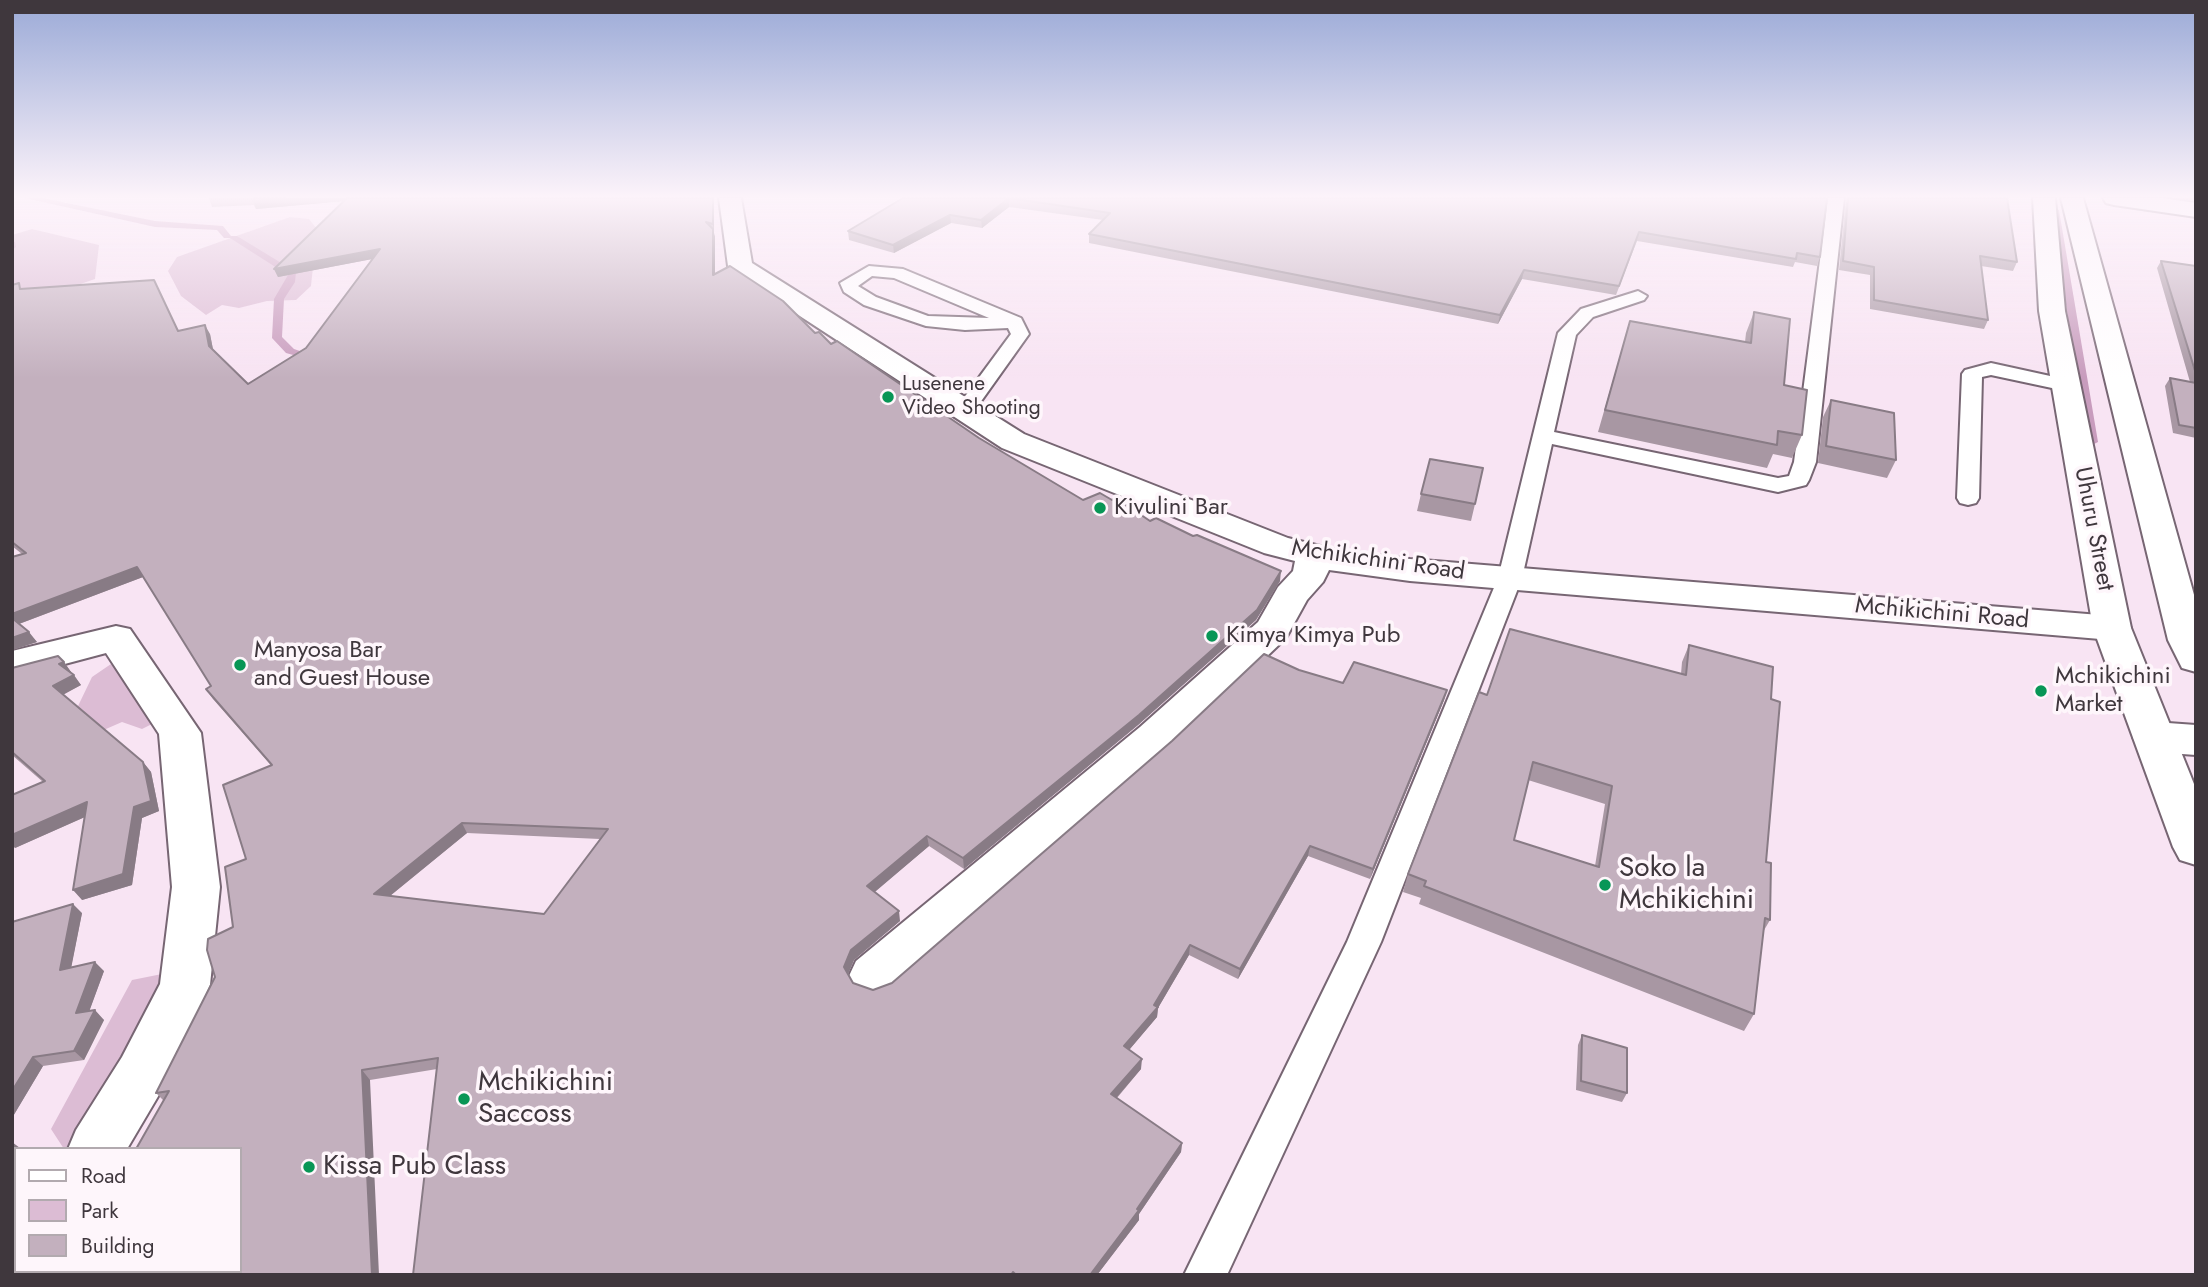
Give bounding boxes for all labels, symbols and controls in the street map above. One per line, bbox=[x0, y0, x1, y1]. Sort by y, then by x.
place label: Lusenene Video Shooting bbox=[902, 372, 1041, 422]
marker: Lusenene Video Shooting bbox=[880, 389, 896, 405]
street label: Uhuru Street bbox=[2067, 465, 2119, 593]
place label: Kivulini Bar bbox=[1114, 494, 1228, 522]
marker: Kivulini Bar bbox=[1092, 500, 1108, 516]
street label: Mchikichini Road bbox=[1290, 535, 1466, 587]
street label: Mchikichini Road bbox=[1854, 592, 2030, 636]
place label: Kimya Kimya Pub bbox=[1226, 622, 1400, 650]
marker: Kimya Kimya Pub bbox=[1204, 628, 1220, 644]
place label: Manyosa Bar and Guest House bbox=[254, 637, 430, 693]
marker: Manyosa Bar and Guest House bbox=[232, 657, 248, 673]
place label: Mchikichini Market bbox=[2055, 663, 2171, 719]
marker: Mchikichini Market bbox=[2033, 683, 2049, 699]
place label: Soko la Mchikichini bbox=[1619, 852, 1754, 918]
marker: Soko la Mchikichini bbox=[1597, 877, 1613, 893]
place label: Mchikichini Saccoss bbox=[478, 1066, 613, 1132]
marker: Mchikichini Saccoss bbox=[456, 1091, 472, 1107]
legend bbox=[14, 1147, 242, 1273]
place label: Kissa Pub Class bbox=[323, 1150, 506, 1184]
marker: Kissa Pub Class bbox=[301, 1159, 317, 1175]
text: Road bbox=[81, 1161, 126, 1191]
text: Park bbox=[81, 1196, 118, 1226]
text: Building bbox=[81, 1231, 154, 1261]

